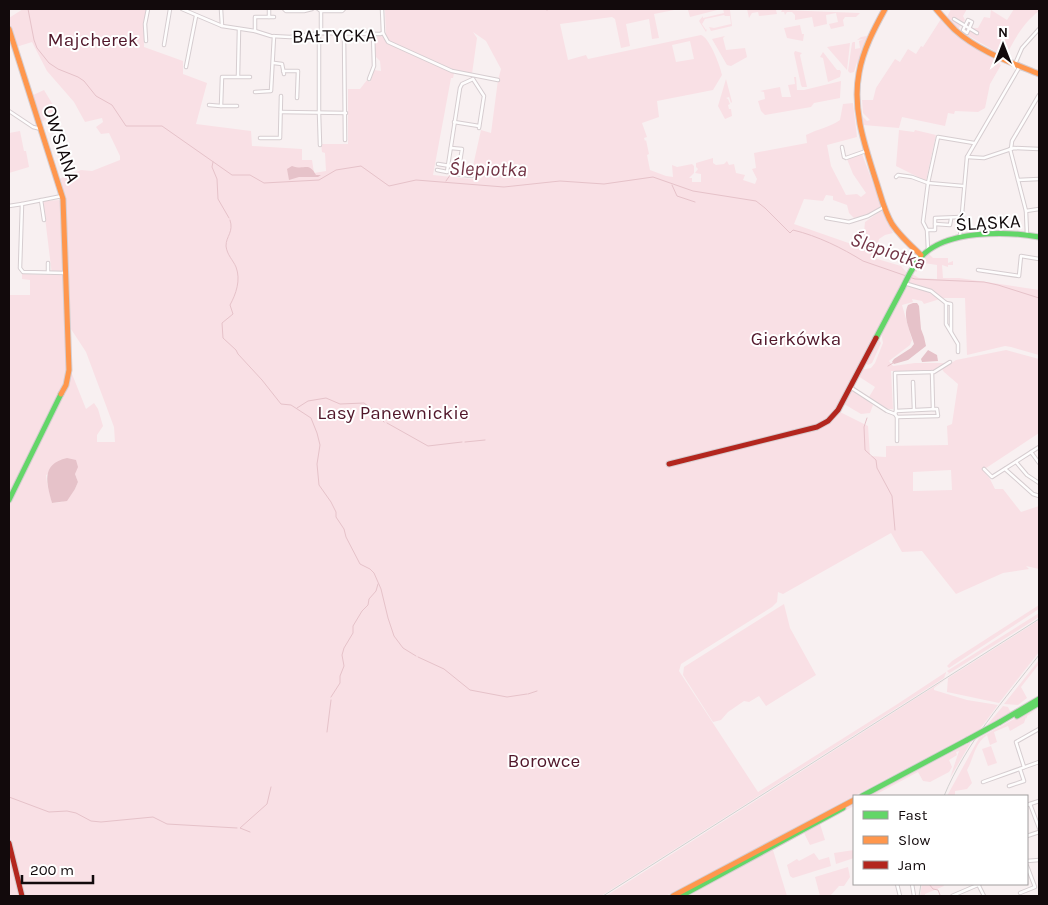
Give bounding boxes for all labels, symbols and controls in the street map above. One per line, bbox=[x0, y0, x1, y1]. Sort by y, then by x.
north arrow bbox=[978, 20, 1028, 70]
street label: BAŁTYCKA bbox=[292, 24, 376, 48]
text: N bbox=[998, 24, 1008, 41]
park label: Majcherek bbox=[48, 29, 139, 51]
street label: OWSIANA bbox=[38, 102, 84, 186]
water label: Ślepiotka bbox=[449, 156, 527, 181]
street label: ŚLĄSKA bbox=[955, 209, 1021, 236]
water label: Ślepiotka bbox=[847, 226, 929, 275]
park label: Gierkówka bbox=[751, 328, 841, 350]
park label: Lasy Panewnickie bbox=[317, 402, 469, 424]
park label: Borowce bbox=[508, 750, 580, 772]
legend bbox=[853, 795, 1028, 885]
text: Fast bbox=[898, 806, 928, 824]
text: Slow bbox=[898, 831, 930, 849]
scale bar bbox=[22, 852, 94, 884]
text: Jam bbox=[898, 856, 926, 874]
text: 200 m bbox=[30, 861, 74, 879]

